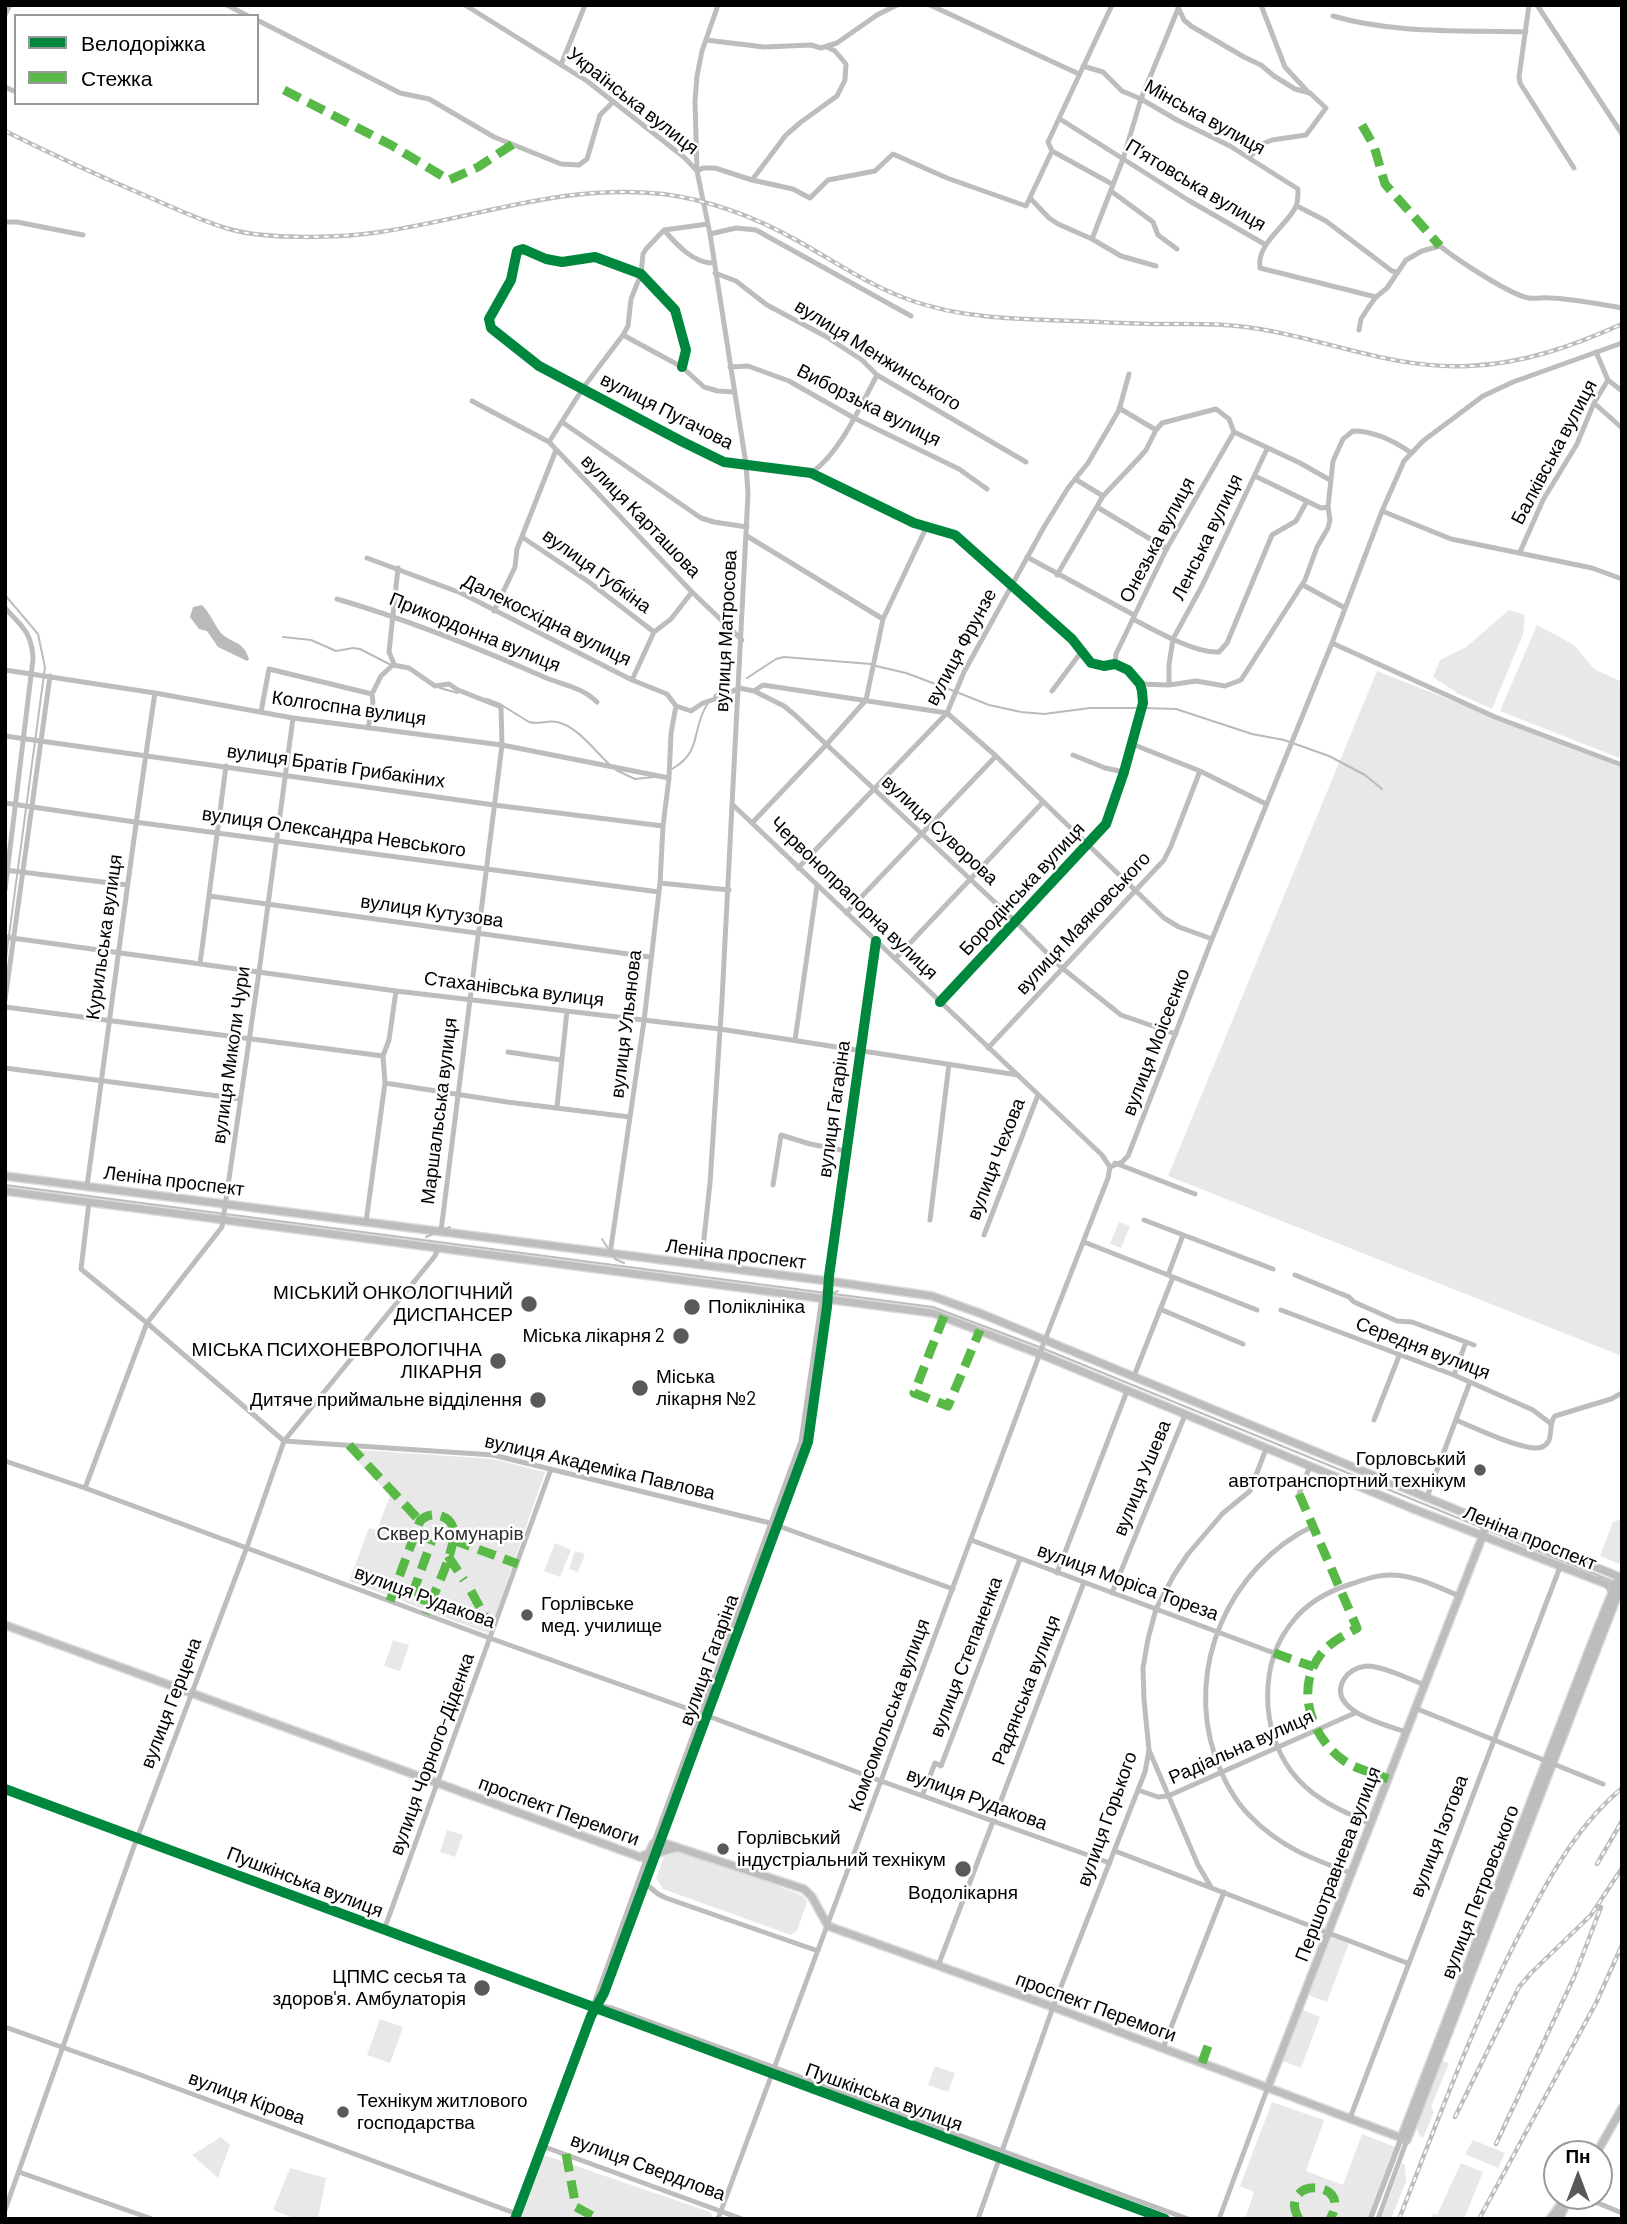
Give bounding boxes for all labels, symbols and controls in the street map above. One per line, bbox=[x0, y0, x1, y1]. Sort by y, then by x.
legend bbox=[14, 14, 259, 105]
text: Велодоріжка bbox=[81, 30, 205, 55]
street label: Українська вулиця bbox=[563, 43, 703, 159]
text: Стежка bbox=[81, 65, 152, 90]
street label: Мінська вулиця bbox=[1141, 74, 1269, 160]
street label: П’ятовська вулиця bbox=[1122, 134, 1270, 236]
street label: вулиця Менжинського bbox=[791, 294, 965, 416]
street label: Виборзька вулиця bbox=[793, 359, 945, 451]
street label: вулиця Пугачова bbox=[597, 368, 737, 454]
street label: Балківська вулиця bbox=[1506, 376, 1602, 528]
street label: вулиця Карташова bbox=[576, 450, 706, 582]
street label: Ленська вулиця bbox=[1167, 470, 1247, 604]
street label: Онезька вулиця bbox=[1114, 473, 1200, 607]
street label: вулиця Губкіна bbox=[538, 524, 656, 618]
street label: вулиця Матросова bbox=[710, 549, 742, 713]
street label: Далекосхідна вулиця bbox=[459, 569, 635, 671]
street label: вулиця Фрунзе bbox=[921, 585, 1001, 709]
street label: Прикордонна вулиця bbox=[386, 587, 564, 677]
street label: Колгоспна вулиця bbox=[270, 686, 428, 730]
street label: вулиця Братів Грибакіних bbox=[225, 739, 447, 793]
street label: вулиця Суворова bbox=[877, 770, 1003, 890]
street label: вулиця Олександра Невського bbox=[200, 802, 468, 862]
street label: Червонопрапорна вулиця bbox=[765, 812, 943, 984]
street label: Бородінська вулиця bbox=[954, 818, 1090, 960]
street label: вулиця Маяковського bbox=[1011, 847, 1155, 999]
street label: Курильська вулиця bbox=[81, 853, 127, 1021]
street label: вулиця Кутузова bbox=[359, 890, 505, 932]
street label: вулиця Ульянова bbox=[606, 949, 646, 1099]
street label: вулиця Миколи Чури bbox=[207, 965, 255, 1145]
street label: вулиця Моісеєнко bbox=[1117, 965, 1195, 1119]
street label: Стаханівська вулиця bbox=[423, 967, 605, 1011]
street label: Маршальська вулиця bbox=[416, 1016, 462, 1206]
street label: вулиця Гагаріна bbox=[813, 1039, 855, 1179]
street label: вулиця Чехова bbox=[962, 1095, 1030, 1223]
street label: Леніна проспект bbox=[102, 1161, 246, 1201]
street label: Леніна проспект bbox=[664, 1234, 808, 1274]
place label: МІСЬКИЙ ОНКОЛОГІЧНИЙ ДИСПАНСЕР bbox=[273, 1282, 513, 1326]
marker: МІСЬКИЙ ОНКОЛОГІЧНИЙ ДИСПАНСЕР bbox=[519, 1294, 539, 1314]
place label: Поліклініка bbox=[708, 1296, 805, 1318]
marker: Поліклініка bbox=[682, 1297, 702, 1317]
street label: Середня вулиця bbox=[1352, 1312, 1494, 1384]
place label: Міська лікарня 2 bbox=[523, 1325, 665, 1347]
marker: Міська лікарня 2 bbox=[671, 1326, 691, 1346]
place label: МІСЬКА ПСИХОНЕВРОЛОГІЧНА ЛІКАРНЯ bbox=[192, 1339, 482, 1383]
marker: МІСЬКА ПСИХОНЕВРОЛОГІЧНА ЛІКАРНЯ bbox=[488, 1351, 508, 1371]
place label: Міська лікарня №2 bbox=[656, 1366, 756, 1410]
marker: Міська лікарня №2 bbox=[630, 1378, 650, 1398]
place label: Дитяче приймальне відділення bbox=[250, 1389, 522, 1411]
marker: Дитяче приймальне відділення bbox=[528, 1390, 548, 1410]
street label: вулиця Ушева bbox=[1108, 1417, 1176, 1539]
street label: вулиця Академіка Павлова bbox=[483, 1429, 717, 1505]
place label: Горловський автотранспортний технікум bbox=[1228, 1448, 1466, 1492]
marker: Горловський автотранспортний технікум bbox=[1472, 1462, 1488, 1478]
street label: Леніна проспект bbox=[1460, 1501, 1600, 1575]
park label: Сквер Комунарів bbox=[376, 1523, 524, 1545]
street label: вулиця Моріса Тореза bbox=[1034, 1539, 1222, 1625]
street label: вулиця Рудакова bbox=[351, 1561, 499, 1633]
street label: вулиця Степаненка bbox=[925, 1574, 1007, 1740]
street label: вулиця Гагаріна bbox=[675, 1591, 743, 1729]
place label: Горлівське мед. училище bbox=[541, 1593, 662, 1637]
marker: Горлівське мед. училище bbox=[519, 1607, 535, 1623]
street label: Радянська вулиця bbox=[987, 1612, 1065, 1768]
street label: Комсомольська вулиця bbox=[844, 1616, 934, 1814]
street label: вулиця Герцена bbox=[136, 1635, 206, 1771]
street label: вулиця Чорного-Діденка bbox=[385, 1650, 479, 1858]
street label: Радіальна вулиця bbox=[1165, 1705, 1317, 1789]
street label: вулиця Горького bbox=[1072, 1749, 1142, 1889]
street label: вулиця Рудакова bbox=[903, 1763, 1051, 1835]
street label: Першотравнева вулиця bbox=[1290, 1763, 1386, 1965]
street label: проспект Перемоги bbox=[476, 1771, 642, 1851]
street label: вулиця Ізотова bbox=[1405, 1772, 1473, 1900]
street label: вулиця Петровського bbox=[1436, 1802, 1524, 1982]
place label: Горлівський індустріальний технікум bbox=[737, 1827, 946, 1871]
marker: Горлівський індустріальний технікум bbox=[715, 1841, 731, 1857]
street label: Пушкінська вулиця bbox=[224, 1842, 386, 1922]
marker: Водолікарня bbox=[953, 1859, 973, 1879]
place label: Водолікарня bbox=[908, 1882, 1018, 1904]
place label: ЦПМС сесья та здоров'я. Амбулаторія bbox=[273, 1966, 466, 2010]
street label: проспект Перемоги bbox=[1013, 1967, 1179, 2047]
marker: ЦПМС сесья та здоров'я. Амбулаторія bbox=[472, 1978, 492, 1998]
street label: Пушкінська вулиця bbox=[802, 2058, 966, 2136]
street label: вулиця Кірова bbox=[186, 2066, 308, 2130]
place label: Технікум житлового господарства bbox=[357, 2090, 528, 2134]
marker: Технікум житлового господарства bbox=[335, 2104, 351, 2120]
street label: вулиця Свердлова bbox=[567, 2128, 729, 2206]
north arrow bbox=[1543, 2140, 1613, 2210]
text: Пн bbox=[1565, 2144, 1591, 2167]

